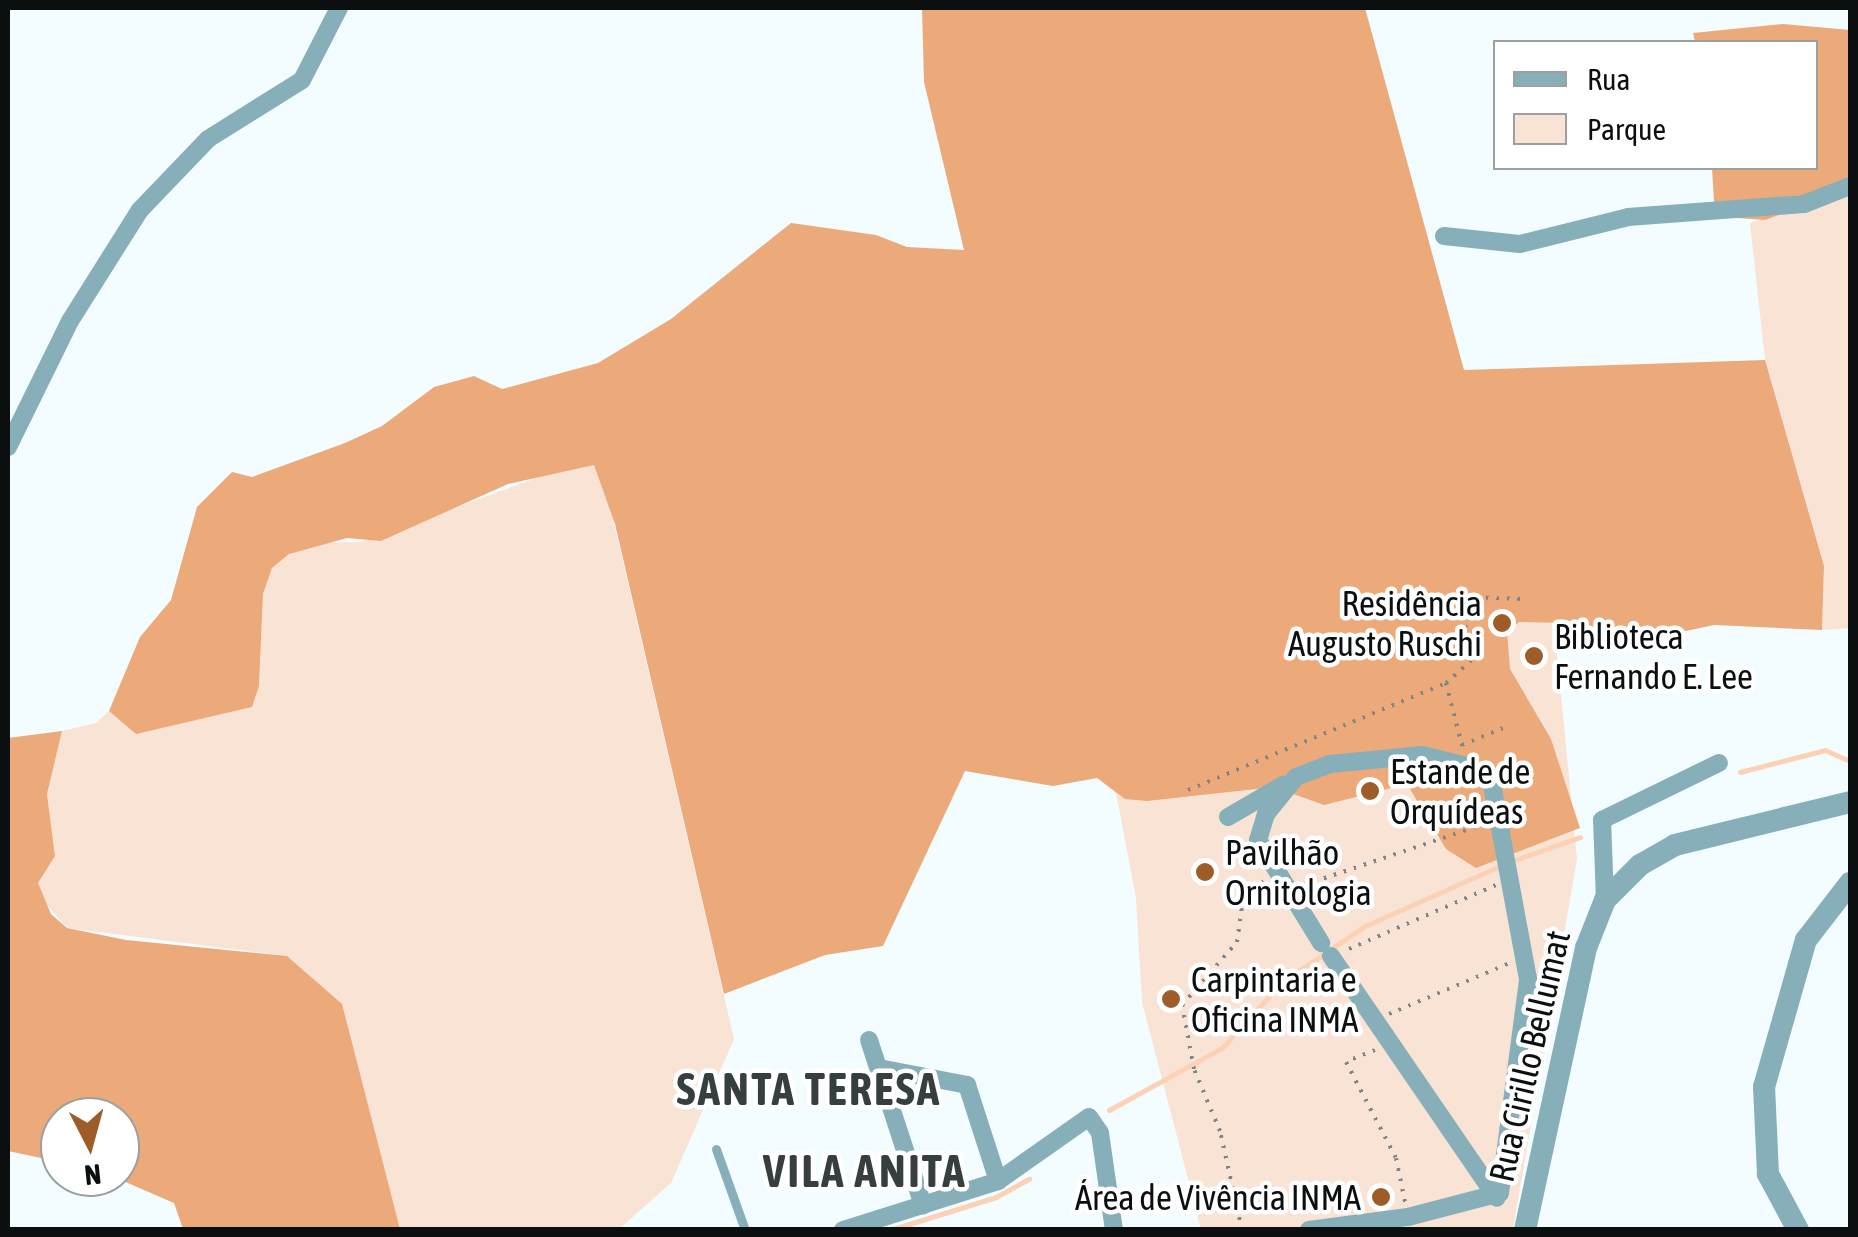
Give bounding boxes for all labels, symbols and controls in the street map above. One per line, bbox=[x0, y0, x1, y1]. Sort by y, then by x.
legend bbox=[1493, 40, 1818, 170]
text: Rua bbox=[1587, 62, 1630, 96]
text: Parque bbox=[1587, 112, 1666, 146]
place label: Residência Augusto Ruschi bbox=[1288, 582, 1482, 664]
marker: Residência Augusto Ruschi bbox=[1491, 612, 1513, 634]
place label: Biblioteca Fernando E. Lee bbox=[1554, 615, 1753, 697]
marker: Biblioteca Fernando E. Lee bbox=[1523, 645, 1545, 667]
place label: Estande de Orquídeas bbox=[1390, 750, 1530, 832]
marker: Estande de Orquídeas bbox=[1359, 780, 1381, 802]
place label: Pavilhão Ornitologia bbox=[1225, 831, 1372, 913]
marker: Pavilhão Ornitologia bbox=[1194, 861, 1216, 883]
street label: Rua Cirillo Bellumat bbox=[1480, 926, 1578, 1186]
place label: Carpintaria e Oficina INMA bbox=[1191, 958, 1358, 1040]
marker: Carpintaria e Oficina INMA bbox=[1160, 988, 1182, 1010]
district label: SANTA TERESA bbox=[676, 1063, 942, 1117]
north arrow bbox=[40, 1097, 140, 1197]
district label: VILA ANITA bbox=[763, 1145, 967, 1199]
text: N bbox=[83, 1158, 103, 1192]
place label: Área de Vivência INMA bbox=[1075, 1176, 1361, 1218]
marker: Área de Vivência INMA bbox=[1370, 1186, 1392, 1208]

